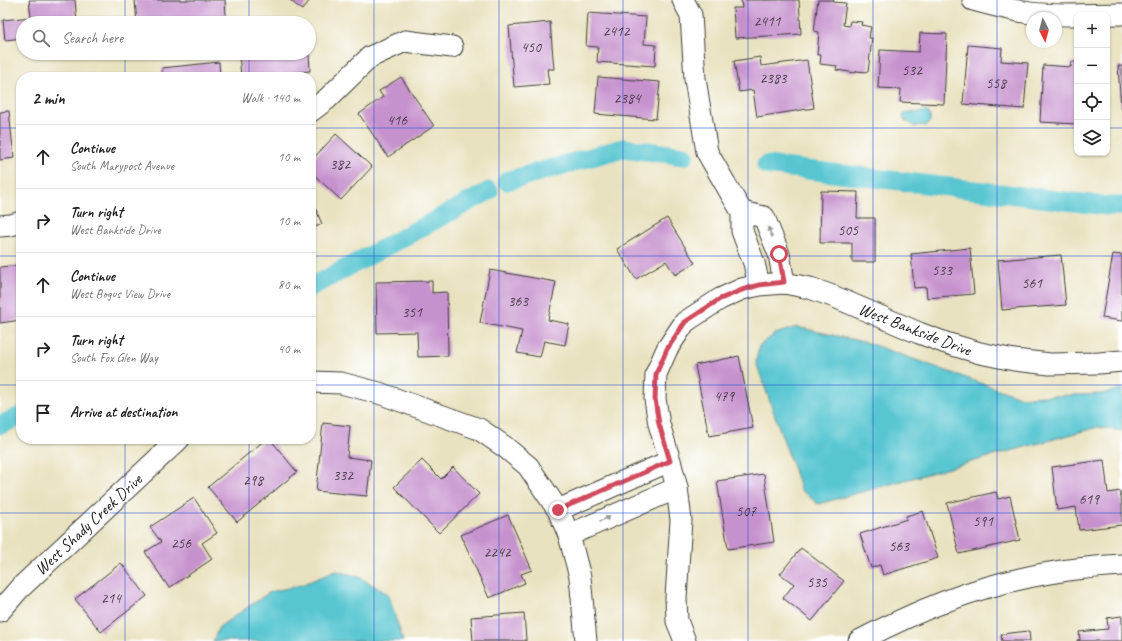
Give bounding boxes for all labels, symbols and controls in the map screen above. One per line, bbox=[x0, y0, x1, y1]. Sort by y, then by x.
house number: 2411 bbox=[753, 12, 782, 31]
north arrow bbox=[1026, 12, 1062, 48]
map controls bbox=[1074, 12, 1110, 156]
button: + bbox=[1074, 12, 1110, 48]
search box bbox=[16, 16, 316, 60]
house number: 2412 bbox=[602, 22, 631, 41]
icon: search bbox=[30, 27, 52, 49]
text: Search here bbox=[62, 29, 123, 48]
house number: 450 bbox=[521, 38, 542, 57]
button: − bbox=[1074, 48, 1110, 84]
house number: 532 bbox=[902, 61, 923, 80]
house number: 2383 bbox=[759, 69, 788, 88]
house number: 558 bbox=[986, 74, 1007, 93]
button: locate bbox=[1074, 84, 1110, 120]
text: 2 min bbox=[32, 88, 65, 109]
house number: 2384 bbox=[613, 89, 642, 108]
text: Walk · 140 m bbox=[241, 90, 300, 106]
house number: 416 bbox=[387, 111, 408, 130]
button: layers bbox=[1074, 120, 1110, 156]
text: Continue bbox=[70, 139, 115, 158]
icon: ahead bbox=[32, 146, 54, 168]
text: 10 m bbox=[278, 149, 300, 165]
house number: 382 bbox=[330, 155, 351, 174]
text: South Marypost Avenue bbox=[70, 158, 174, 174]
text: Turn right bbox=[70, 203, 123, 222]
icon: right bbox=[32, 210, 54, 232]
text: 10 m bbox=[278, 213, 300, 229]
house number: 505 bbox=[838, 221, 859, 240]
text: West Bankside Drive bbox=[70, 222, 161, 238]
one-way arrow bbox=[767, 226, 773, 237]
route start bbox=[770, 245, 788, 263]
house number: 533 bbox=[932, 261, 953, 280]
text: Continue bbox=[70, 267, 115, 286]
icon: ahead bbox=[32, 274, 54, 296]
house number: 561 bbox=[1022, 274, 1043, 293]
text: 80 m bbox=[278, 277, 300, 293]
text: West Bogus View Drive bbox=[70, 286, 170, 302]
house number: 363 bbox=[508, 292, 529, 311]
street label: West Bankside Drive bbox=[856, 298, 975, 361]
house number: 351 bbox=[402, 303, 423, 322]
text: Turn right bbox=[70, 331, 123, 350]
icon: right bbox=[32, 338, 54, 360]
text: 40 m bbox=[278, 341, 300, 357]
text: South Fox Glen Way bbox=[70, 350, 158, 366]
house number: 479 bbox=[714, 387, 735, 406]
icon: arrive bbox=[32, 402, 54, 424]
text: Arrive at destination bbox=[70, 403, 177, 422]
house number: 332 bbox=[333, 466, 354, 485]
street label: West Shady Creek Drive bbox=[30, 468, 147, 579]
house number: 298 bbox=[243, 471, 264, 490]
house number: 619 bbox=[1079, 490, 1100, 509]
route end bbox=[549, 501, 567, 519]
house number: 507 bbox=[736, 502, 757, 521]
house number: 591 bbox=[973, 512, 994, 531]
one-way arrow bbox=[600, 516, 611, 522]
house number: 256 bbox=[171, 534, 192, 553]
house number: 563 bbox=[889, 537, 910, 556]
house number: 2242 bbox=[483, 543, 512, 562]
house number: 535 bbox=[807, 573, 828, 592]
house number: 214 bbox=[101, 589, 122, 608]

